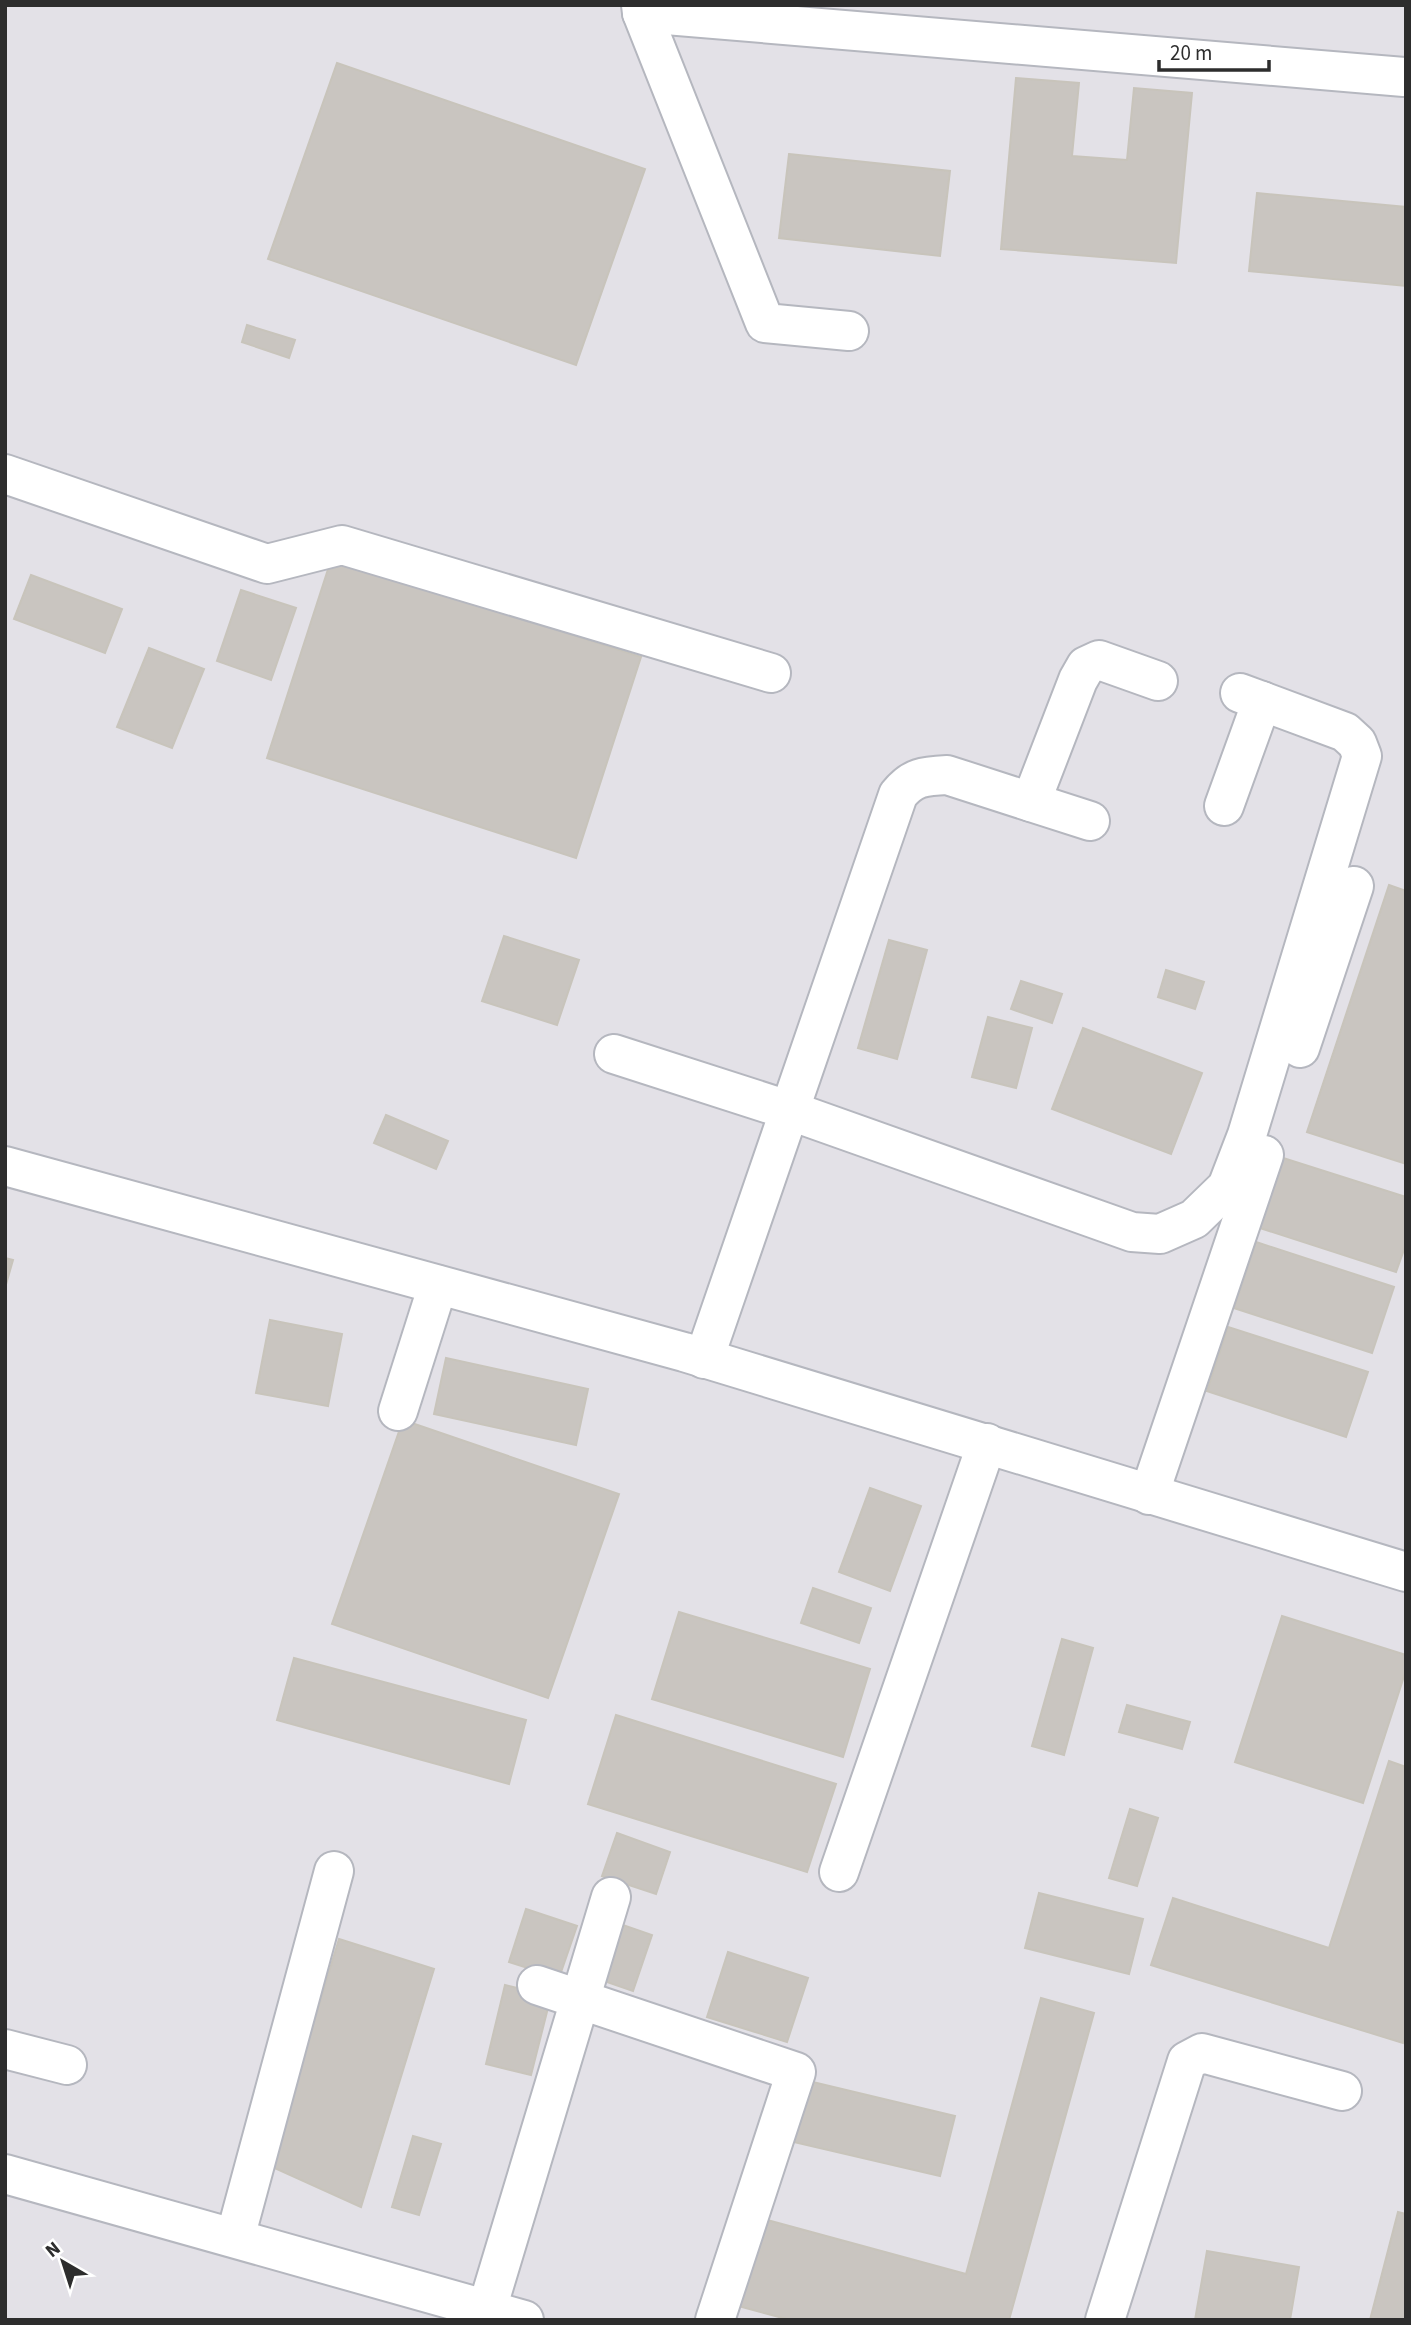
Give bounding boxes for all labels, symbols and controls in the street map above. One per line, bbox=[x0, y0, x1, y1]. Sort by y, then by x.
scale bar bbox=[1159, 28, 1269, 72]
text: 20 m bbox=[1170, 38, 1212, 68]
north arrow bbox=[28, 2227, 98, 2297]
text: N bbox=[40, 2235, 67, 2264]

